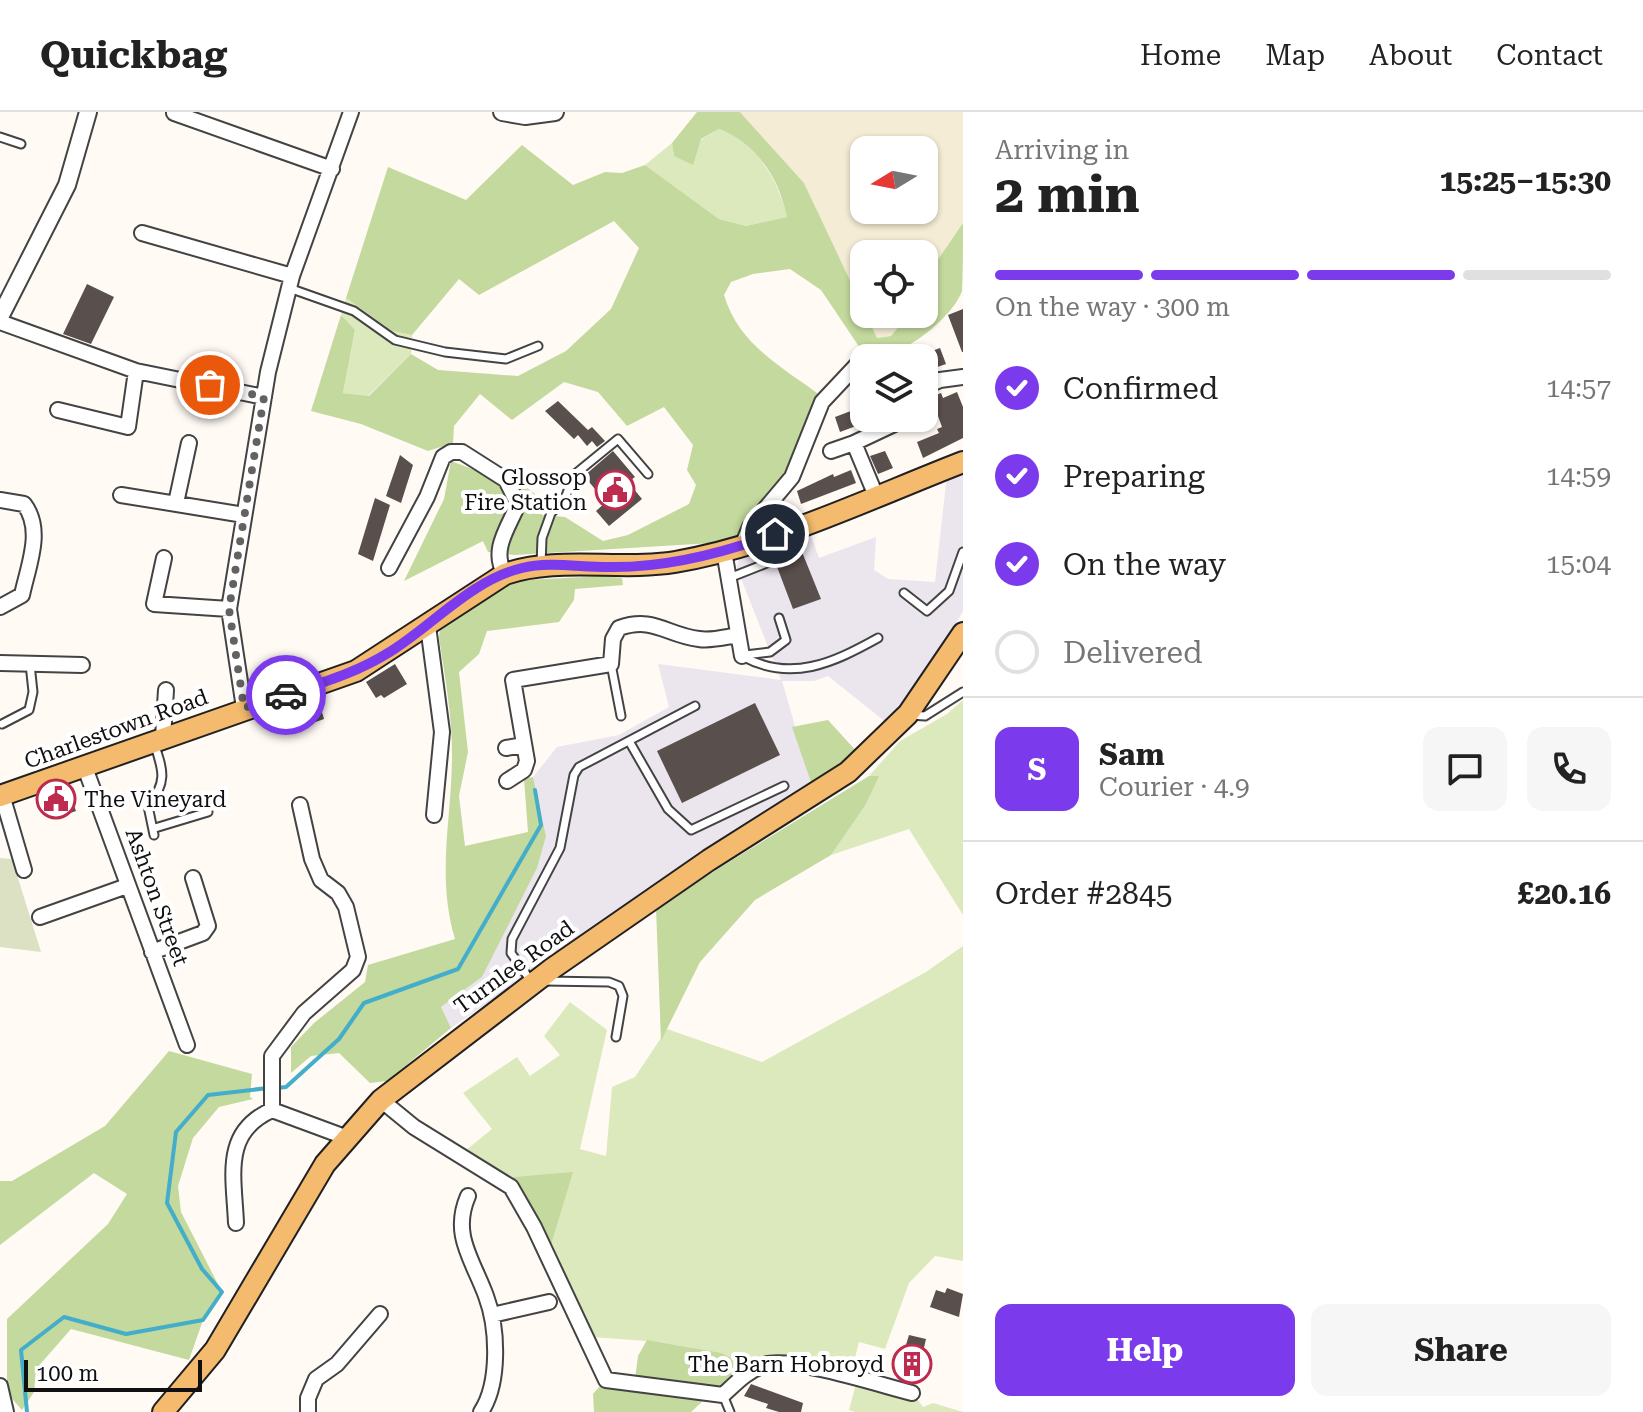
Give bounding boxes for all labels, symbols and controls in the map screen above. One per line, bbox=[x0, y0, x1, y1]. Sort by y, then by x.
text: Quickbag bbox=[40, 33, 227, 77]
text: Home bbox=[1140, 39, 1221, 72]
text: Map bbox=[1265, 39, 1325, 72]
text: About bbox=[1369, 39, 1452, 72]
text: Contact bbox=[1496, 39, 1603, 72]
text: Arriving in bbox=[995, 135, 1129, 165]
north arrow bbox=[850, 136, 938, 224]
map controls bbox=[850, 136, 938, 432]
text: 15:25–15:30 bbox=[1439, 163, 1611, 198]
text: 2 min bbox=[995, 164, 1140, 225]
button: locate bbox=[850, 240, 938, 328]
text: On the way · 300 m bbox=[995, 292, 1230, 322]
button: layers bbox=[850, 344, 938, 432]
pin bbox=[176, 351, 244, 419]
icon: bag bbox=[188, 363, 232, 407]
icon: check bbox=[995, 366, 1039, 410]
text: Confirmed bbox=[1063, 371, 1218, 406]
text: 14:57 bbox=[1546, 373, 1611, 403]
icon: check bbox=[995, 454, 1039, 498]
text: Preparing bbox=[1063, 459, 1205, 494]
text: 14:59 bbox=[1546, 461, 1611, 491]
place label: Glossop Fire Station bbox=[464, 465, 587, 515]
public building icon: Glossop Fire Station bbox=[594, 469, 636, 511]
pin bbox=[741, 500, 809, 568]
icon: home bbox=[753, 512, 797, 556]
icon: check bbox=[995, 542, 1039, 586]
text: On the way bbox=[1063, 547, 1226, 582]
text: 15:04 bbox=[1546, 549, 1611, 579]
text: Delivered bbox=[1063, 635, 1202, 670]
courier bbox=[246, 655, 326, 735]
icon: car bbox=[264, 673, 308, 717]
street label: Charlestown Road bbox=[21, 684, 211, 774]
button: chat bbox=[1423, 727, 1507, 811]
button: phone bbox=[1527, 727, 1611, 811]
text: Sam bbox=[1099, 737, 1165, 772]
text: S bbox=[1028, 752, 1046, 787]
text: Courier · 4.9 bbox=[1099, 772, 1249, 802]
public building icon: The Vineyard bbox=[35, 778, 77, 820]
place label: The Vineyard bbox=[84, 787, 226, 812]
street label: Ashton Street bbox=[121, 825, 193, 969]
text: Order #2845 bbox=[995, 876, 1173, 911]
text: £20.16 bbox=[1518, 876, 1611, 911]
street label: Turnlee Road bbox=[449, 915, 579, 1019]
button: Help bbox=[995, 1304, 1295, 1396]
button: Share bbox=[1311, 1304, 1611, 1396]
building icon: The Barn Hobroyd bbox=[891, 1343, 933, 1385]
place label: The Barn Hobroyd bbox=[688, 1352, 884, 1377]
scale bar bbox=[24, 1356, 202, 1392]
text: 100 m bbox=[36, 1361, 99, 1386]

